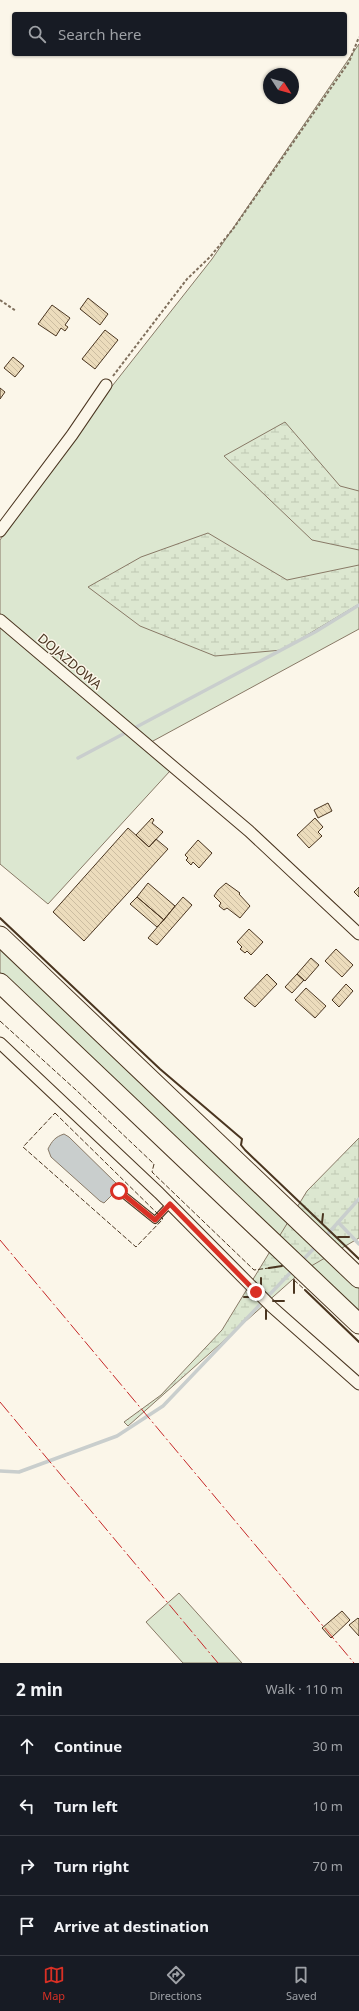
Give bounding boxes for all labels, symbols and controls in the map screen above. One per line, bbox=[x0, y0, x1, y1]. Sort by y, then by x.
search box bbox=[12, 12, 347, 56]
icon: search bbox=[26, 23, 48, 45]
text: Search here bbox=[58, 24, 141, 44]
north arrow bbox=[263, 68, 299, 104]
street label: DOJAZDOWA bbox=[34, 629, 106, 694]
route start bbox=[110, 1182, 128, 1200]
route end bbox=[247, 1283, 265, 1301]
text: 2 min bbox=[16, 1678, 63, 1701]
text: Walk · 110 m bbox=[265, 1680, 343, 1698]
icon: ahead bbox=[16, 1735, 38, 1757]
text: Continue bbox=[54, 1736, 122, 1756]
text: 30 m bbox=[313, 1737, 343, 1755]
icon: left bbox=[16, 1795, 38, 1817]
text: Turn left bbox=[54, 1796, 118, 1816]
text: 10 m bbox=[313, 1797, 343, 1815]
icon: right bbox=[16, 1855, 38, 1877]
text: Turn right bbox=[54, 1856, 129, 1876]
text: 70 m bbox=[313, 1857, 343, 1875]
icon: arrive bbox=[16, 1915, 38, 1937]
text: Arrive at destination bbox=[54, 1916, 209, 1936]
tab: Map bbox=[42, 1964, 65, 2003]
tab: Directions bbox=[149, 1964, 202, 2003]
tab: Saved bbox=[286, 1964, 317, 2003]

